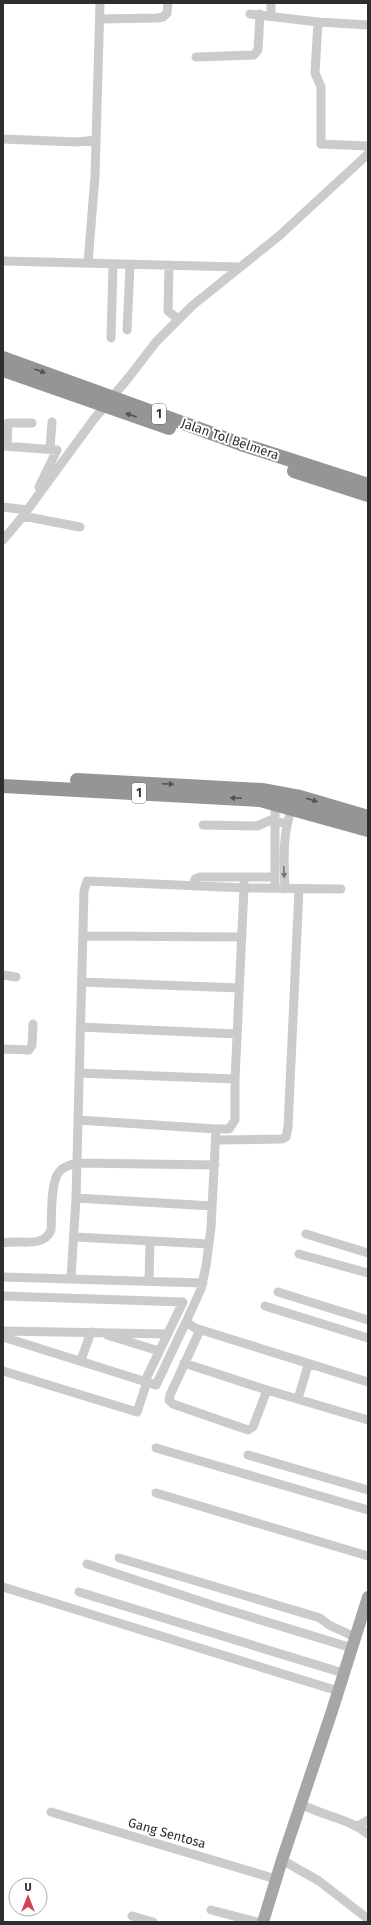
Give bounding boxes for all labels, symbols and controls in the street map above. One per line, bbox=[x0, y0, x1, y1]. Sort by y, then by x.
one-way arrow bbox=[34, 368, 46, 374]
road number: 1 bbox=[152, 404, 166, 424]
one-way arrow bbox=[124, 412, 136, 418]
street label: Jalan Tol Belmera bbox=[179, 415, 281, 463]
one-way arrow bbox=[162, 781, 174, 788]
road number: 1 bbox=[132, 783, 146, 803]
one-way arrow bbox=[230, 795, 242, 802]
one-way arrow bbox=[306, 797, 318, 803]
one-way arrow bbox=[281, 866, 287, 879]
street label: Gang Sentosa bbox=[126, 1815, 208, 1851]
north arrow bbox=[8, 1877, 48, 1917]
text: U bbox=[24, 1881, 32, 1894]

